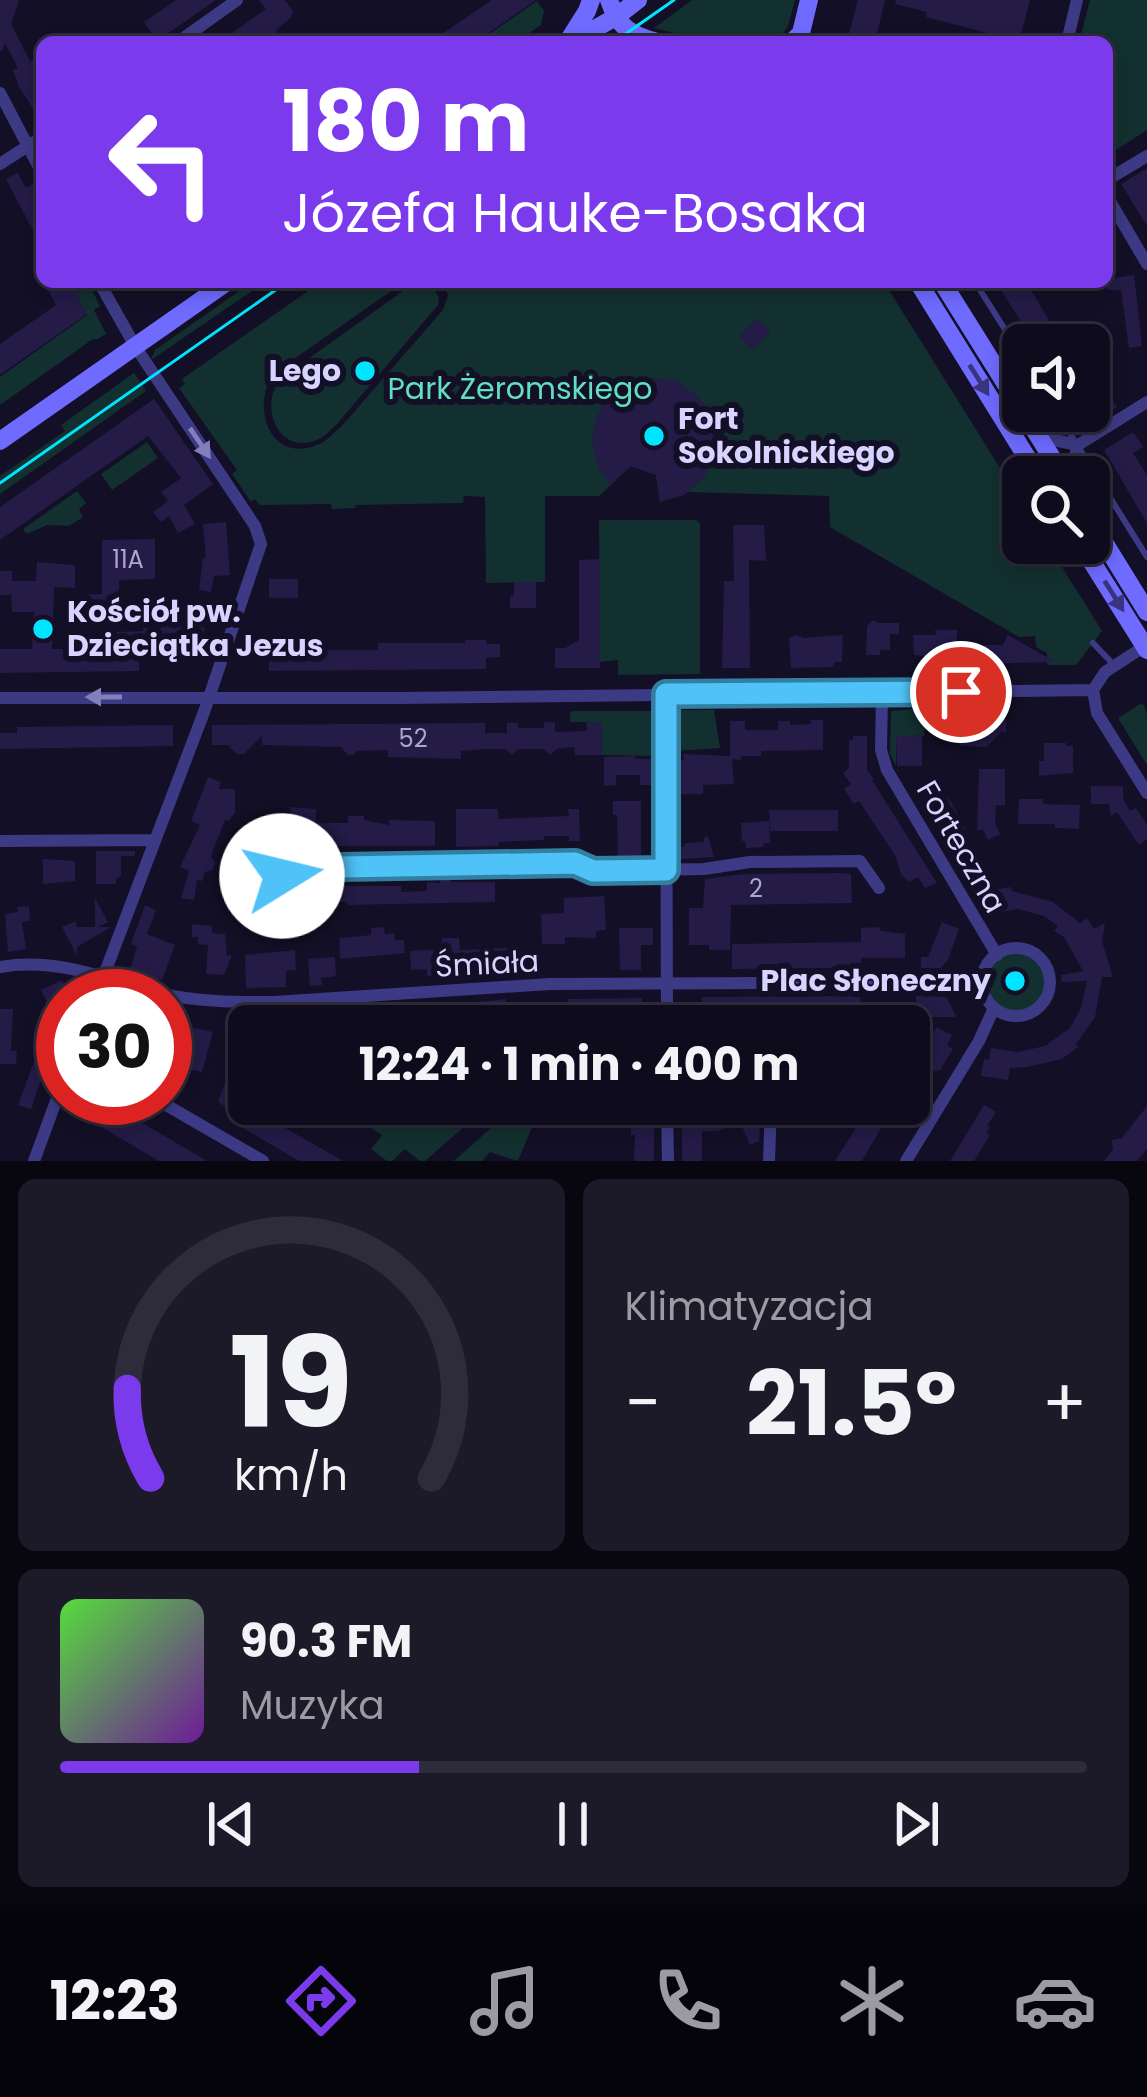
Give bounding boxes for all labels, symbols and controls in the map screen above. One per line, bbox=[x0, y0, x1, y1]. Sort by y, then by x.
text: 180 m bbox=[282, 63, 530, 180]
icon: left bbox=[84, 84, 240, 240]
text: Józefa Hauke-Bosaka bbox=[282, 175, 868, 251]
map controls bbox=[1002, 324, 1110, 564]
button: sound bbox=[1002, 324, 1110, 432]
place label: Lego bbox=[269, 349, 341, 392]
marker: Lego bbox=[352, 358, 378, 384]
one-way arrow bbox=[967, 363, 989, 396]
park label: Park Żeromskiego bbox=[388, 367, 653, 410]
place label: Fort Sokolnickiego bbox=[678, 397, 895, 474]
marker: Fort Sokolnickiego bbox=[641, 423, 667, 449]
one-way arrow bbox=[188, 427, 211, 460]
button: search bbox=[1002, 456, 1110, 564]
house number: 11A bbox=[112, 543, 144, 576]
one-way arrow bbox=[1102, 580, 1124, 613]
place label: Kościół pw. Dzieciątka Jezus bbox=[67, 590, 324, 667]
marker: Kościół pw. Dzieciątka Jezus bbox=[30, 616, 56, 642]
pin bbox=[910, 641, 1012, 743]
icon: arrive bbox=[928, 659, 994, 725]
one-way arrow bbox=[84, 687, 122, 707]
house number: 52 bbox=[399, 722, 427, 755]
street label: Forteczna bbox=[906, 773, 1017, 921]
position arrow bbox=[219, 813, 345, 939]
house number: 2 bbox=[749, 872, 763, 905]
street label: Śmiała bbox=[434, 939, 540, 988]
place label: Plac Słoneczny bbox=[760, 959, 991, 1002]
marker: Plac Słoneczny bbox=[1002, 968, 1028, 994]
speed limit sign: 30 bbox=[36, 969, 192, 1125]
text: 12:24 · 1 min · 400 m bbox=[359, 1033, 799, 1096]
text: Klimatyzacja bbox=[625, 1279, 874, 1334]
text: 19 bbox=[229, 1296, 353, 1471]
text: 21.5° bbox=[746, 1340, 957, 1467]
text: − bbox=[625, 1357, 661, 1449]
text: + bbox=[1042, 1357, 1087, 1449]
text: km/h bbox=[234, 1445, 348, 1505]
text: 90.3 FM bbox=[240, 1610, 412, 1673]
text: Muzyka bbox=[240, 1678, 385, 1733]
icon: previous bbox=[198, 1791, 264, 1857]
icon: pause bbox=[540, 1791, 606, 1857]
icon: next bbox=[883, 1791, 949, 1857]
icon: directions bbox=[279, 1959, 363, 2043]
icon: music bbox=[463, 1959, 547, 2043]
icon: phone bbox=[646, 1959, 730, 2043]
icon: climate bbox=[830, 1959, 914, 2043]
icon: car bbox=[1013, 1959, 1097, 2043]
text: 12:23 bbox=[50, 1963, 180, 2039]

